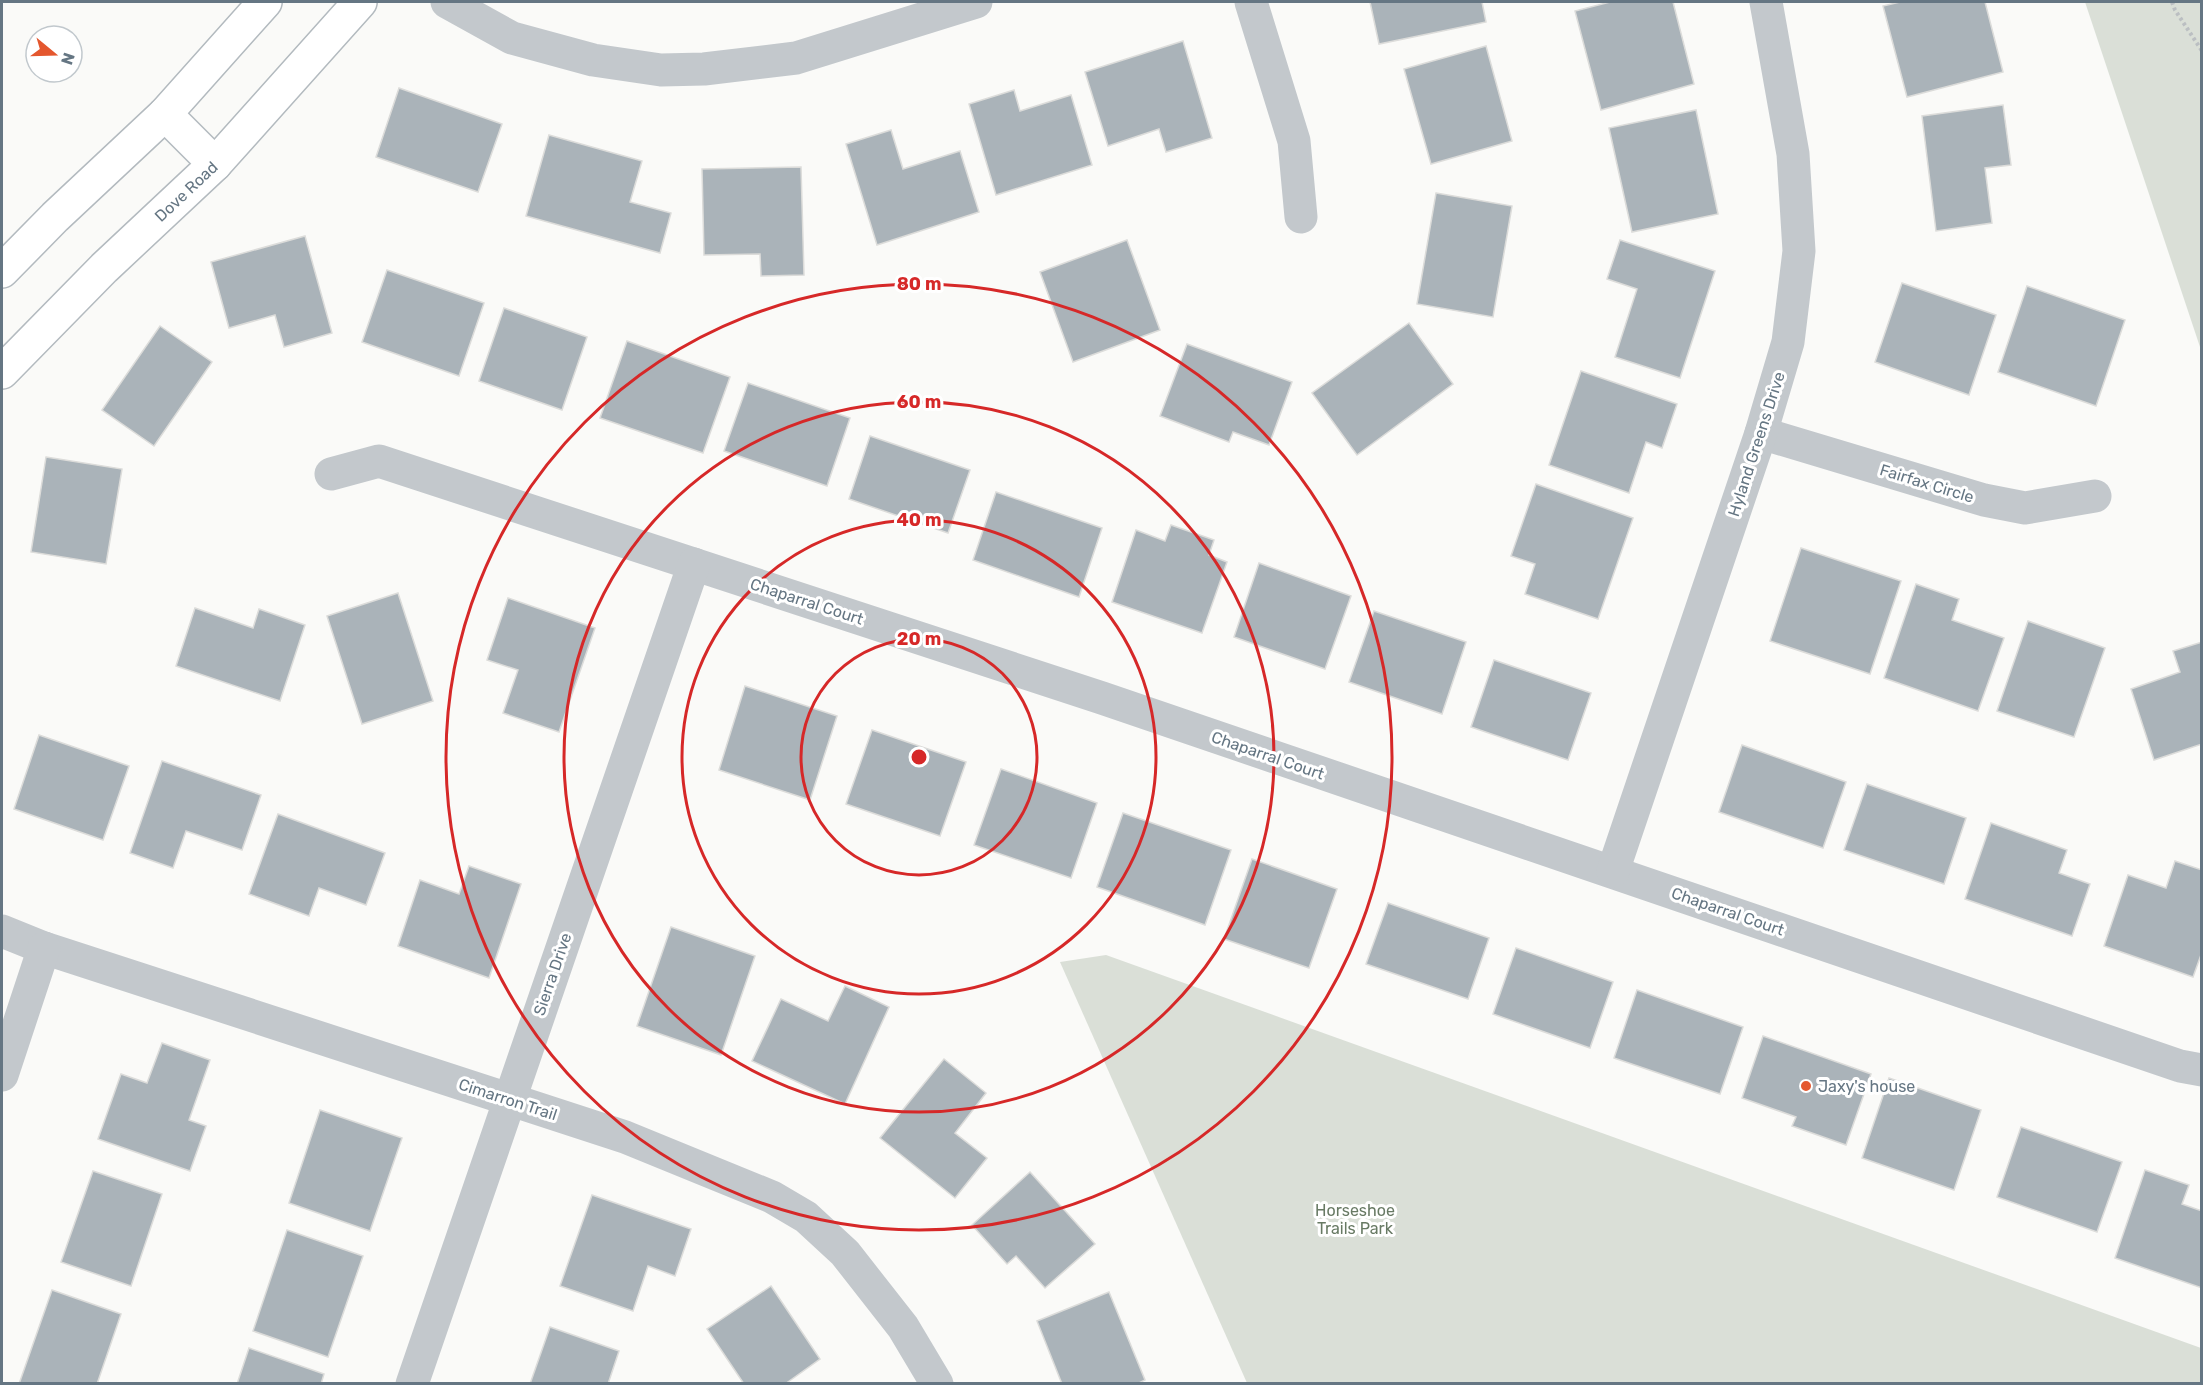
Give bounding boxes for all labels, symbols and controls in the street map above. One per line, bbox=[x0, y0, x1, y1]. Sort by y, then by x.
north arrow bbox=[24, 24, 84, 84]
text: N bbox=[57, 50, 79, 67]
street label: Dove Road bbox=[151, 158, 222, 226]
text: 80 m bbox=[897, 273, 941, 295]
street label: Hyland Greens Drive bbox=[1724, 369, 1789, 519]
text: 60 m bbox=[897, 391, 941, 413]
street label: Fairfax Circle bbox=[1878, 460, 1976, 507]
text: 40 m bbox=[897, 509, 941, 531]
street label: Chaparral Court bbox=[748, 574, 866, 629]
text: 20 m bbox=[897, 628, 941, 650]
street label: Chaparral Court bbox=[1209, 727, 1327, 784]
centre of rings bbox=[909, 747, 929, 767]
street label: Chaparral Court bbox=[1669, 883, 1787, 940]
street label: Sierra Drive bbox=[529, 930, 575, 1018]
street label: Cimarron Trail bbox=[456, 1075, 560, 1124]
place label: Jaxy's house bbox=[1818, 1077, 1915, 1096]
marker: Jaxy's house bbox=[1799, 1079, 1813, 1093]
park label: Horseshoe Trails Park bbox=[1315, 1201, 1395, 1238]

